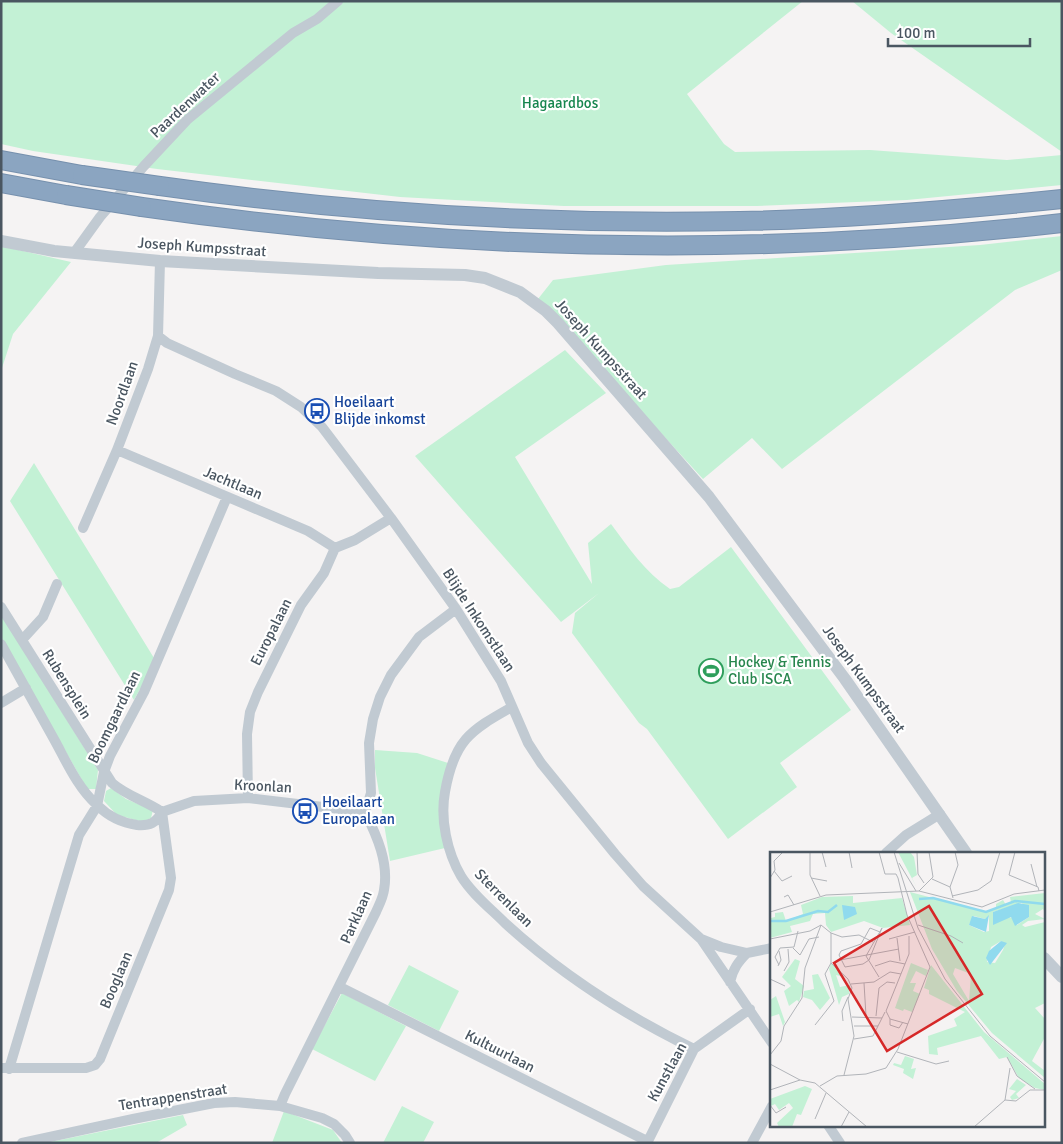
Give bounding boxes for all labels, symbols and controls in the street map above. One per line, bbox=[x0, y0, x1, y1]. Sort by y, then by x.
scale bar bbox=[888, 15, 1030, 47]
text: 100 m bbox=[896, 24, 936, 42]
street label: Paardenwater bbox=[147, 68, 224, 142]
park label: Hagaardbos bbox=[522, 94, 599, 112]
street label: Joseph Kumpsstraat bbox=[137, 234, 267, 260]
street label: Joseph Kumpsstraat bbox=[551, 295, 651, 403]
street label: Noordlaan bbox=[102, 358, 142, 428]
place label: Hoeilaart Blijde inkomst bbox=[334, 393, 425, 428]
bus stop icon: Hoeilaart Blijde inkomst bbox=[304, 398, 330, 424]
street label: Jachtlaan bbox=[201, 463, 265, 503]
street label: Blijde Inkomstlaan bbox=[439, 565, 519, 675]
street label: Europalaan bbox=[246, 595, 296, 669]
street label: Joseph Kumpsstraat bbox=[819, 622, 909, 736]
street label: Rubensplein bbox=[38, 646, 96, 722]
place label: Hockey & Tennis Club ISCA bbox=[728, 653, 832, 688]
sports icon: Hockey & Tennis Club ISCA bbox=[698, 658, 724, 684]
street label: Boomgaardlaan bbox=[84, 668, 144, 766]
street label: Kroonlan bbox=[233, 775, 293, 797]
place label: Hoeilaart Europalaan bbox=[322, 793, 395, 828]
bus stop icon: Hoeilaart Europalaan bbox=[292, 798, 318, 824]
inset map bbox=[770, 852, 1046, 1126]
street label: Sterrenlaan bbox=[471, 865, 537, 931]
street label: Parklaan bbox=[336, 888, 376, 946]
street label: Booglaan bbox=[96, 949, 136, 1011]
street label: Kultuurlaan bbox=[462, 1026, 538, 1076]
street label: Kunstlaan bbox=[643, 1039, 691, 1105]
street label: Tentrappenstraat bbox=[118, 1080, 228, 1114]

